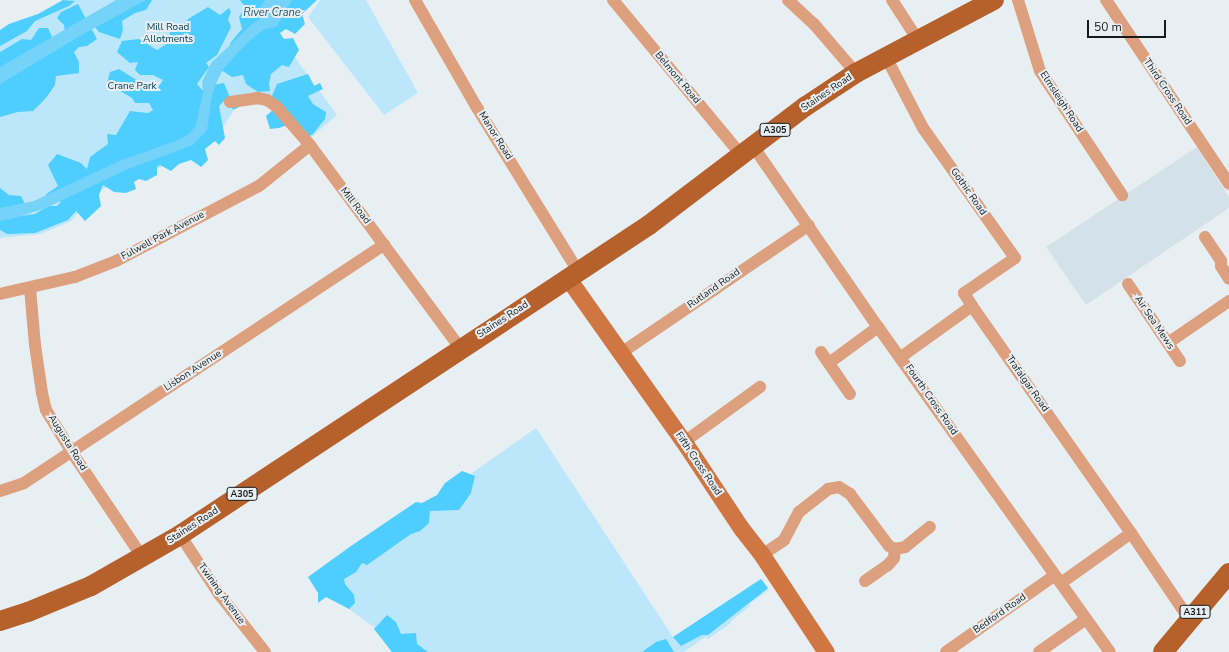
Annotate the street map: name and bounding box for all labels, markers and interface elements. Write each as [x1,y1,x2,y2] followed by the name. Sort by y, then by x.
[243,6,301,20] water label: River Crane
[1089,12,1168,38] scale bar
[1094,19,1122,35] text: 50 m
[143,21,193,44] park label: Mill Road Allotments
[652,50,702,106] street label: Belmont Road
[1140,57,1194,127] street label: Third Cross Road
[1037,69,1085,135] street label: Elmsleigh Road
[799,72,855,114] street label: Staines Road
[107,81,157,93] park label: Crane Park
[475,110,515,162] street label: Manor Road
[759,123,791,137] road number: A305
[947,166,989,218] street label: Gothic Road
[337,185,373,227] street label: Mill Road
[119,209,207,263] street label: Fulwell Park Avenue
[685,266,743,312] street label: Rutland Road
[1132,294,1176,352] street label: Air Sea Mews
[475,299,531,341] street label: Staines Road
[162,348,224,394] street label: Lisbon Avenue
[1003,353,1051,415] street label: Trafalgar Road
[902,362,960,438] street label: Fourth Cross Road
[45,413,89,473] street label: Augusta Road
[672,430,724,498] street label: Fifth Cross Road
[226,487,258,501] road number: A305
[165,505,221,547] street label: Staines Road
[195,561,247,627] street label: Twining Avenue
[971,591,1029,637] street label: Bedford Road
[1179,605,1211,619] road number: A311

